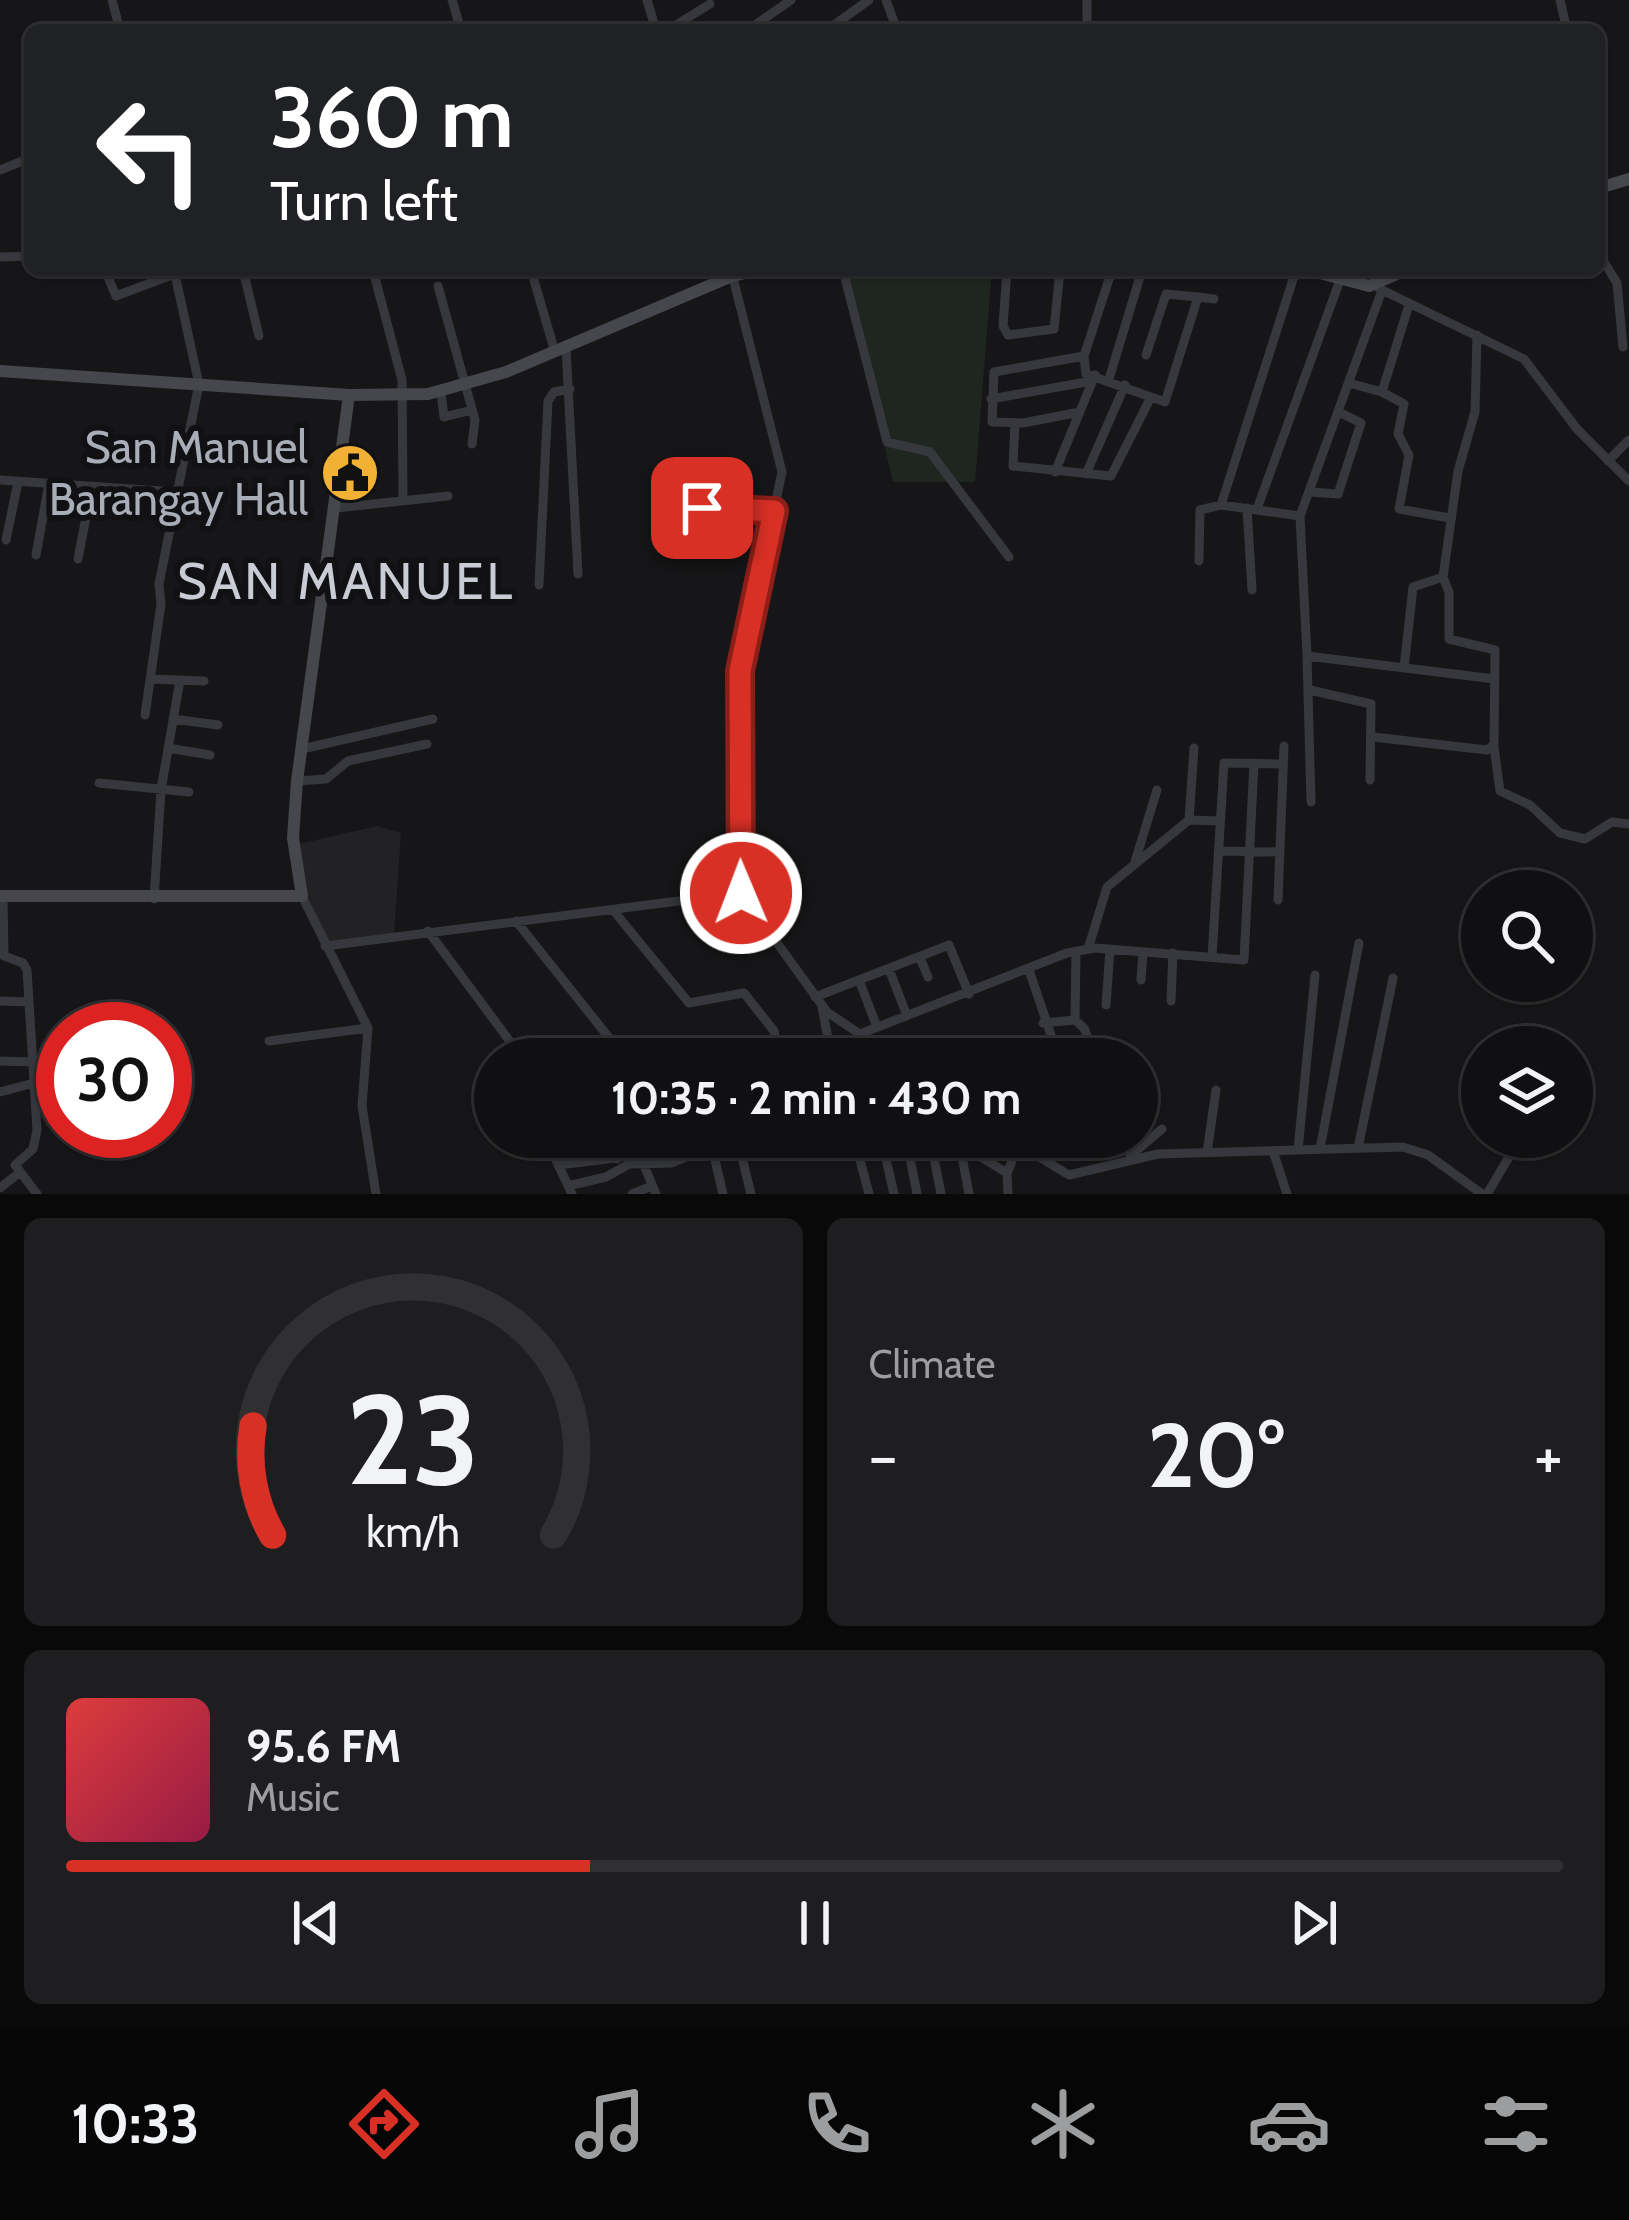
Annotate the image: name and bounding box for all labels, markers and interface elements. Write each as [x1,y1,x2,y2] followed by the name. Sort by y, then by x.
[270,66,514,168] text: 360 m
[72,72,228,228] icon: left
[270,168,458,234] text: Turn left
[49,420,308,526] place label: San Manuel Barangay Hall
[319,442,381,504] public building icon: San Manuel Barangay Hall
[651,457,753,559] pin
[669,475,735,541] icon: arrive
[177,550,515,612] district label: SAN MANUEL
[678,830,804,956] position arrow
[1461,870,1593,1158] map controls
[1461,870,1593,1002] button: search
[36,1002,192,1158] speed limit sign: 30
[1461,1026,1593,1158] button: layers
[611,1071,1021,1125] text: 10:35 · 2 min · 430 m
[869,1340,995,1388] text: Climate
[347,1364,480,1515] text: 23
[1147,1400,1284,1510] text: 20°
[869,1415,898,1496] text: −
[1534,1415,1563,1496] text: +
[366,1506,460,1558] text: km/h
[246,1719,401,1773] text: 95.6 FM
[246,1773,340,1821] text: Music
[283,1890,349,1956] icon: previous
[782,1890,848,1956] icon: pause
[1281,1890,1347,1956] icon: next
[342,2082,426,2166] icon: directions
[568,2082,652,2166] icon: music
[795,2082,879,2166] icon: phone
[1021,2082,1105,2166] icon: climate
[1247,2082,1331,2166] icon: car
[1474,2082,1558,2166] icon: filters
[71,2091,199,2157] text: 10:33

